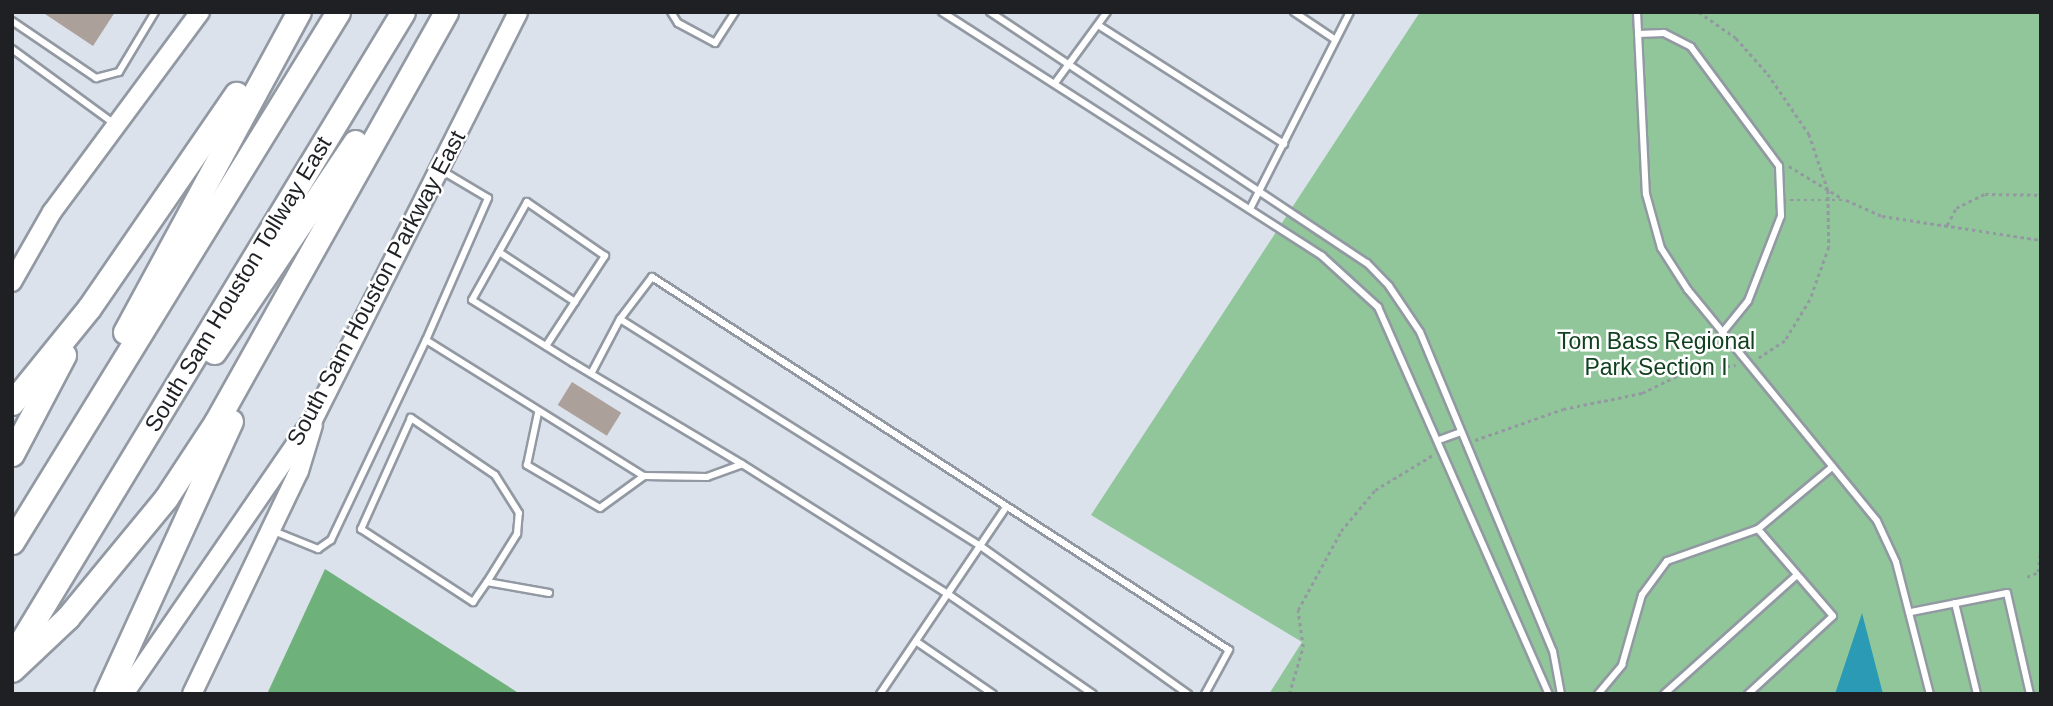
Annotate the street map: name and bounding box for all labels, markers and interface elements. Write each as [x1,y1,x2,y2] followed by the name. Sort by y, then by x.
[281,126,471,450] street label: South Sam Houston Parkway East
[139,131,337,437] street label: South Sam Houston Tollway East
[1557,327,1755,381] park label: Tom Bass Regional Park Section I

